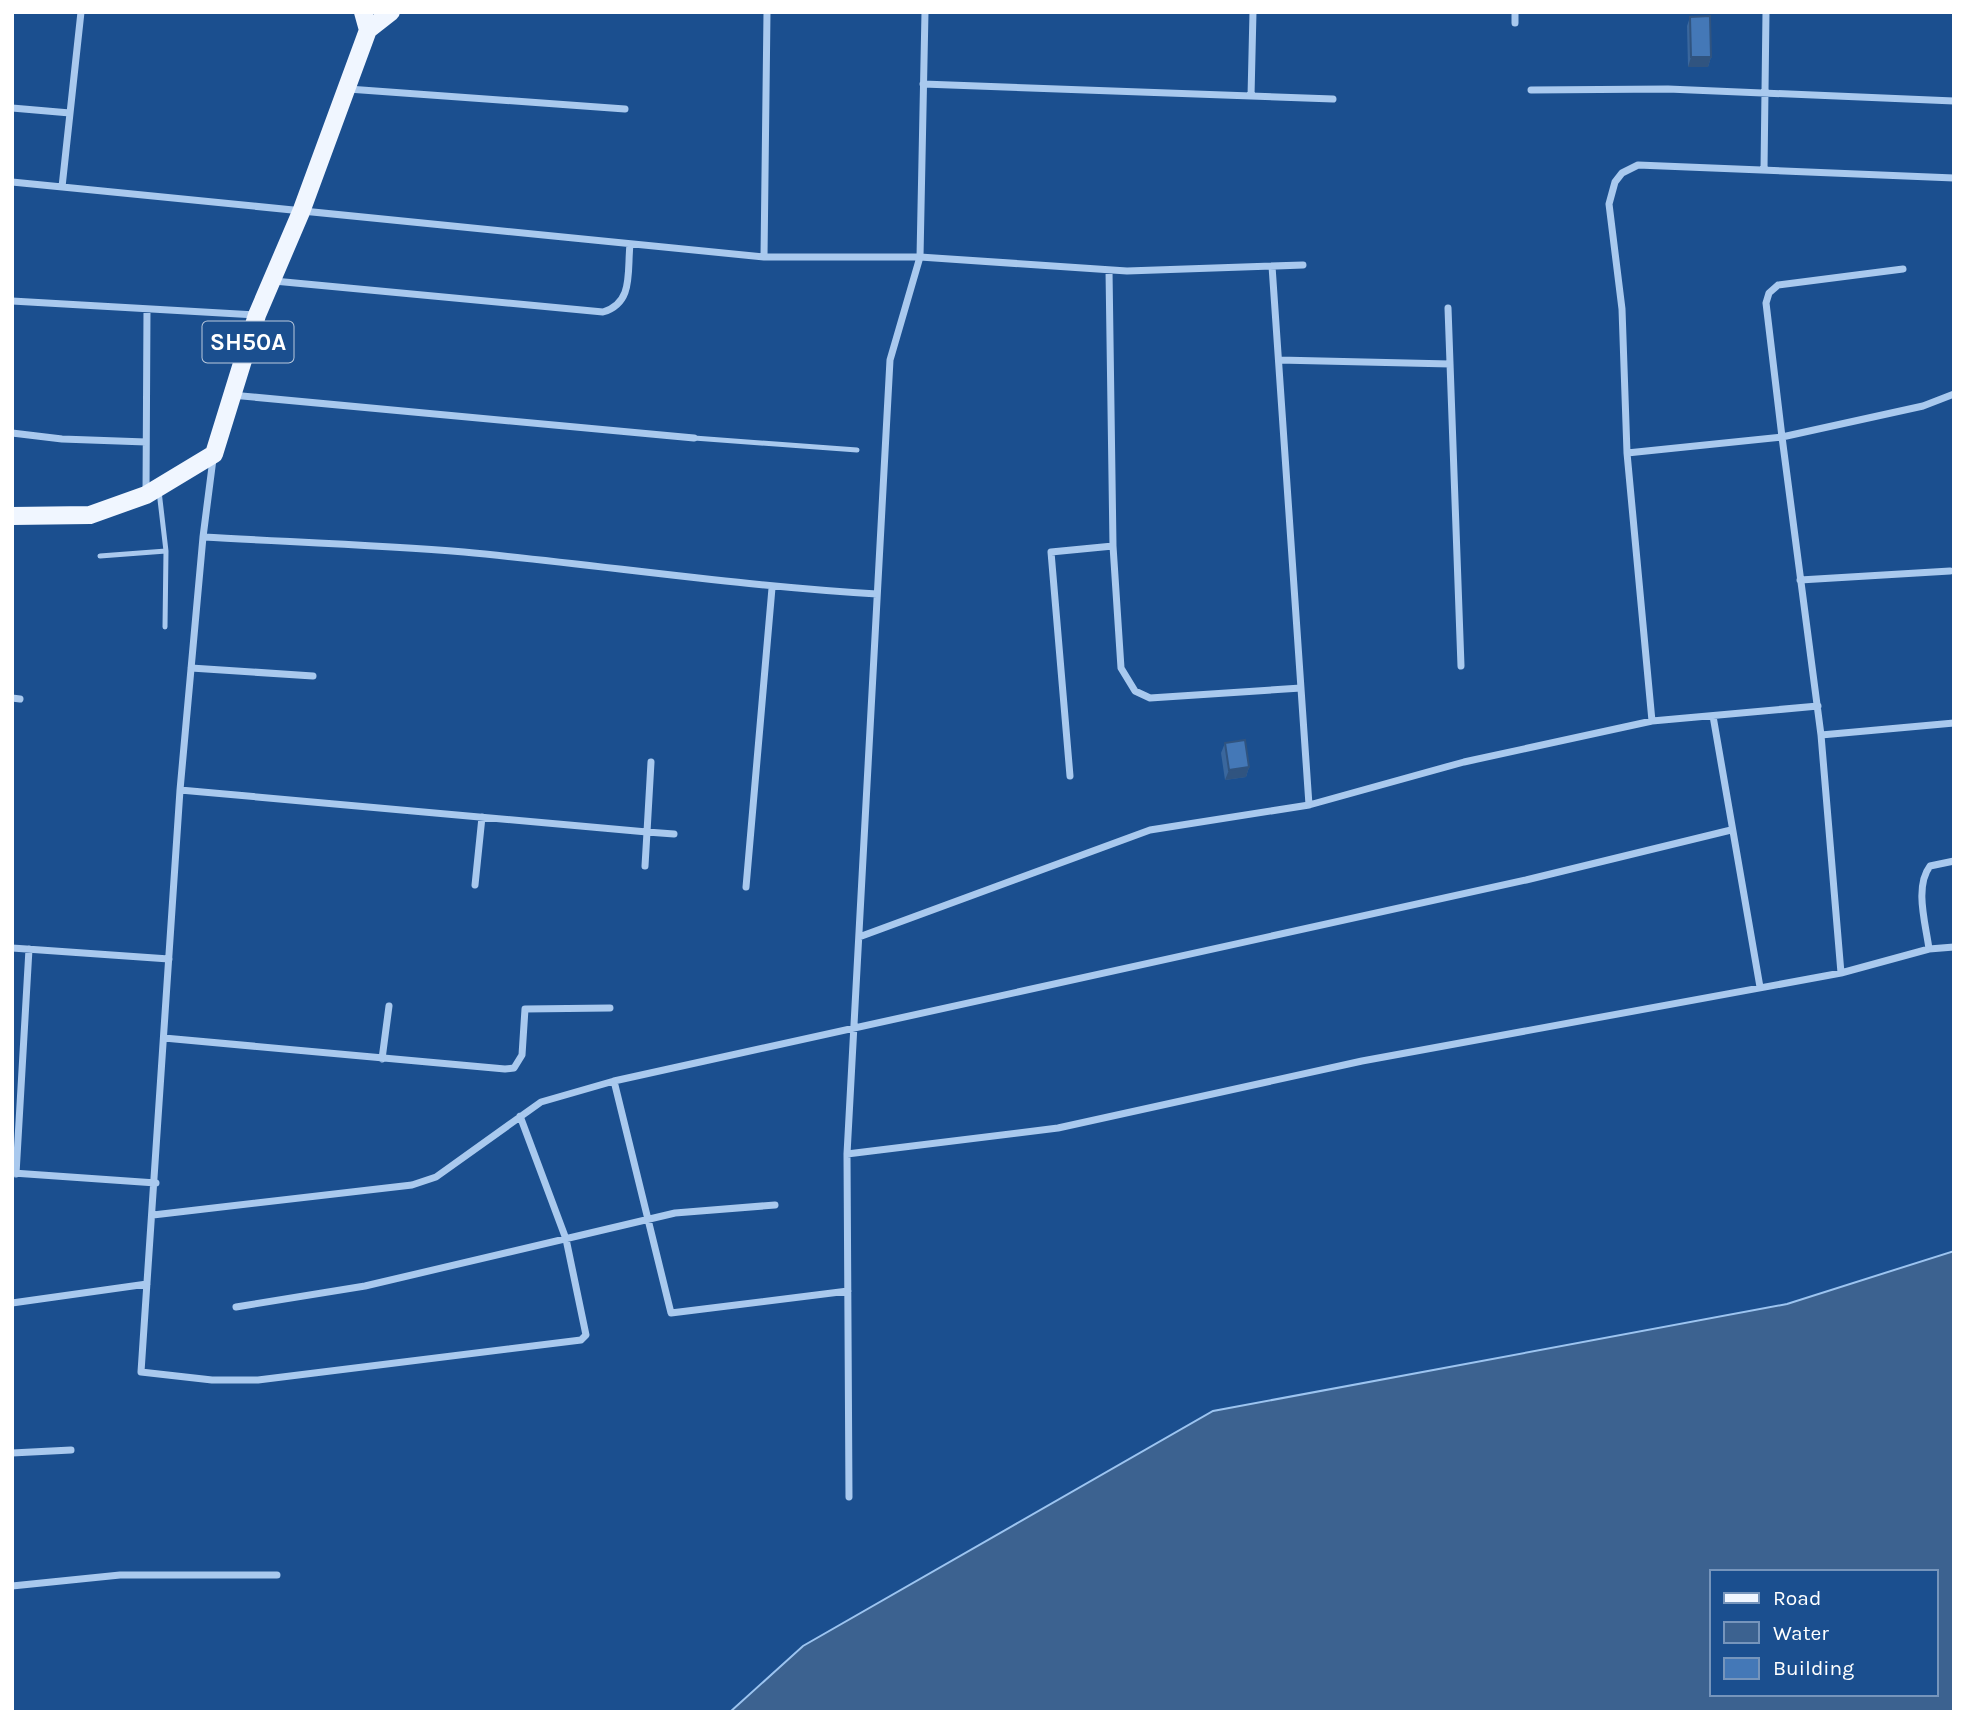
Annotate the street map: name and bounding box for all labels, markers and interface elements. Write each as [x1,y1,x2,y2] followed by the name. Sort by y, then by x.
[202,321,294,362] road number: SH50A
[1710,1570,1938,1696] legend
[1773,1586,1821,1610] text: Road
[1773,1621,1829,1645] text: Water
[1773,1656,1854,1680] text: Building

